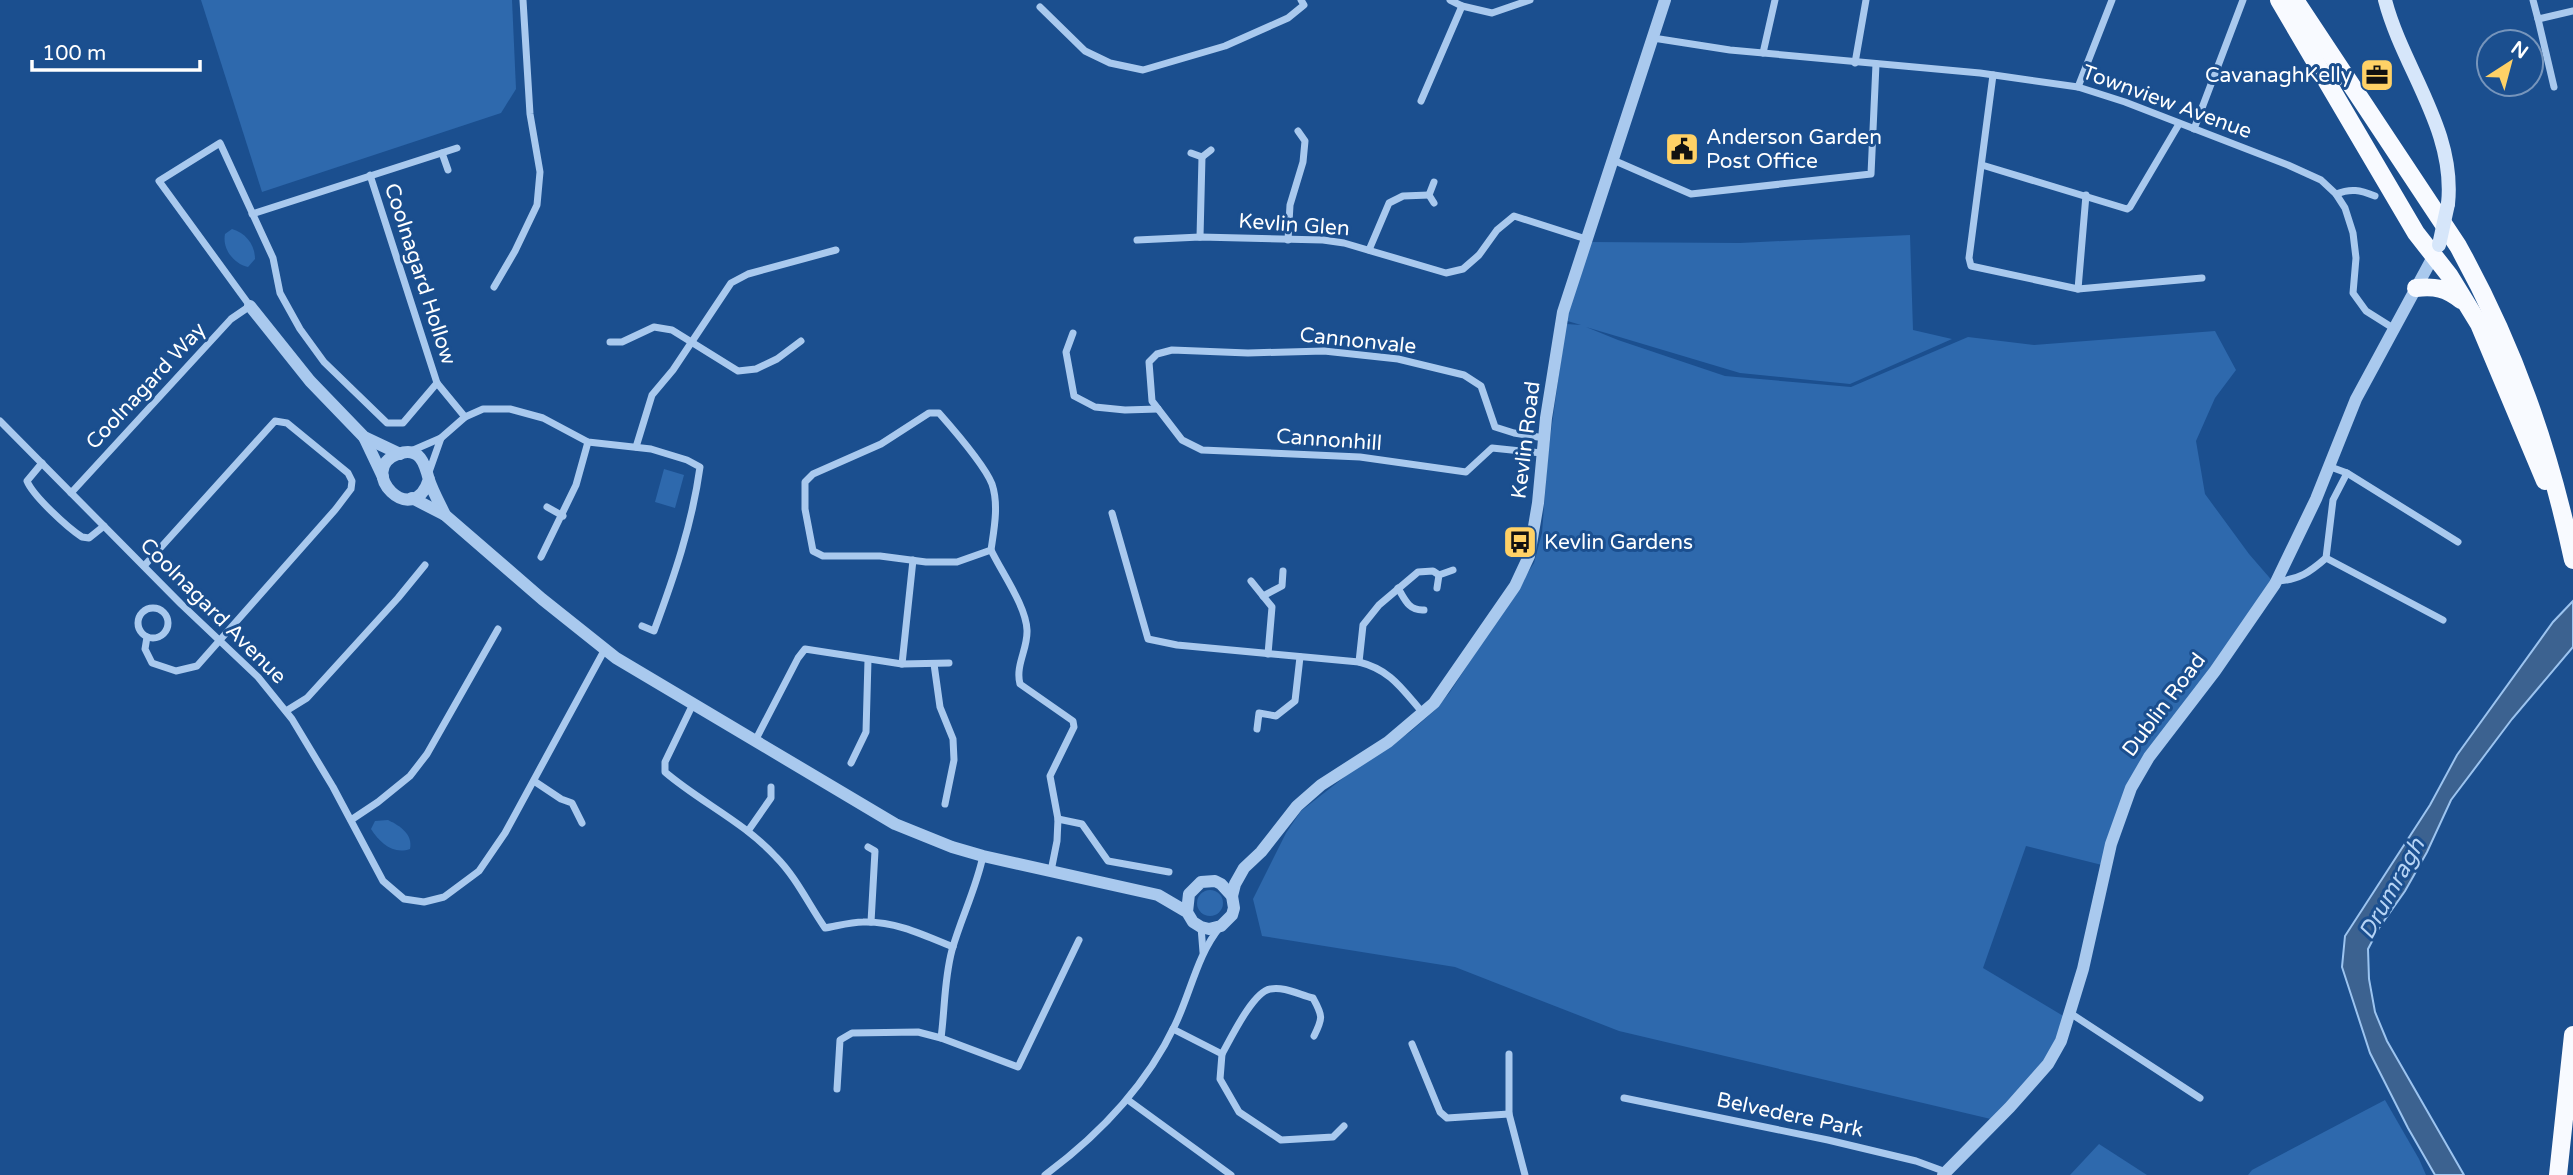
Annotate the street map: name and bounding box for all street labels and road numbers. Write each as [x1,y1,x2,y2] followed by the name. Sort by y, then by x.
[2079,60,2255,144] street label: Townview Avenue
[379,180,461,368] street label: Coolnagard Hollow
[1238,209,1350,241] street label: Kevlin Glen
[81,317,211,455] street label: Coolnagard Way
[1298,322,1418,360] street label: Cannonvale
[1506,380,1546,500] street label: Kevlin Road
[1275,424,1383,456] street label: Cannonhill
[135,533,291,689] street label: Coolnagard Avenue
[2117,648,2211,762] street label: Dublin Road
[1714,1087,1866,1143] street label: Belvedere Park

